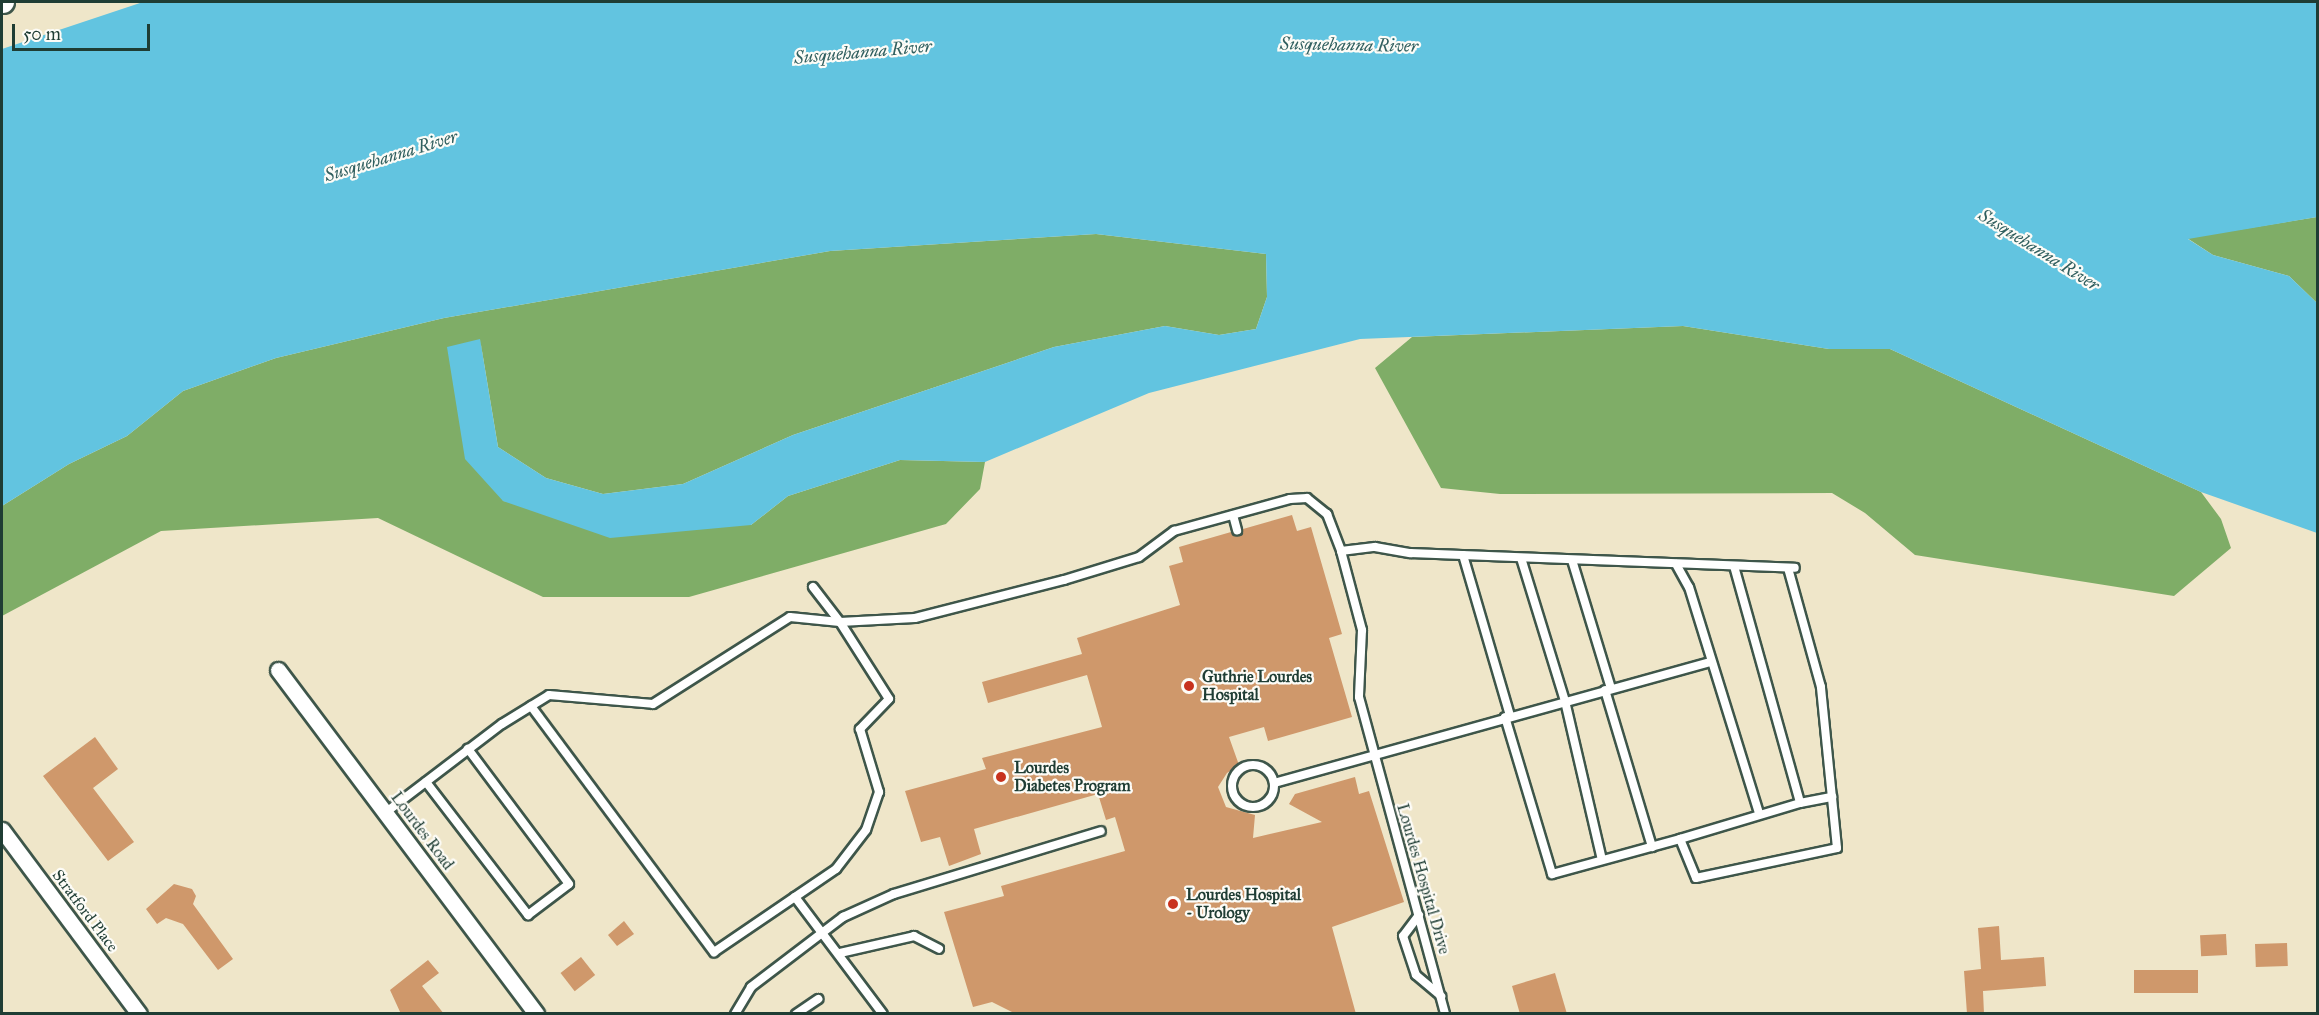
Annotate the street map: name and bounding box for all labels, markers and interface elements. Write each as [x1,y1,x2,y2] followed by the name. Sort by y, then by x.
[15,12,153,50] scale bar
[23,23,61,45] text: 50 m
[1280,33,1418,57] water label: Susquehanna River
[793,35,933,69] water label: Susquehanna River
[322,125,460,187] water label: Susquehanna River
[1975,204,2103,296] water label: Susquehanna River
[1202,667,1312,705] place label: Guthrie Lourdes Hospital
[1180,677,1198,695] marker: Guthrie Lourdes Hospital
[1014,758,1131,796] place label: Lourdes Diabetes Program
[992,768,1010,786] marker: Lourdes Diabetes Program
[386,788,458,874] street label: Lourdes Road
[1392,802,1454,956] street label: Lourdes Hospital Drive
[48,866,122,956] street label: Stratford Place
[1186,885,1301,923] place label: Lourdes Hospital - Urology
[1164,895,1182,913] marker: Lourdes Hospital - Urology

